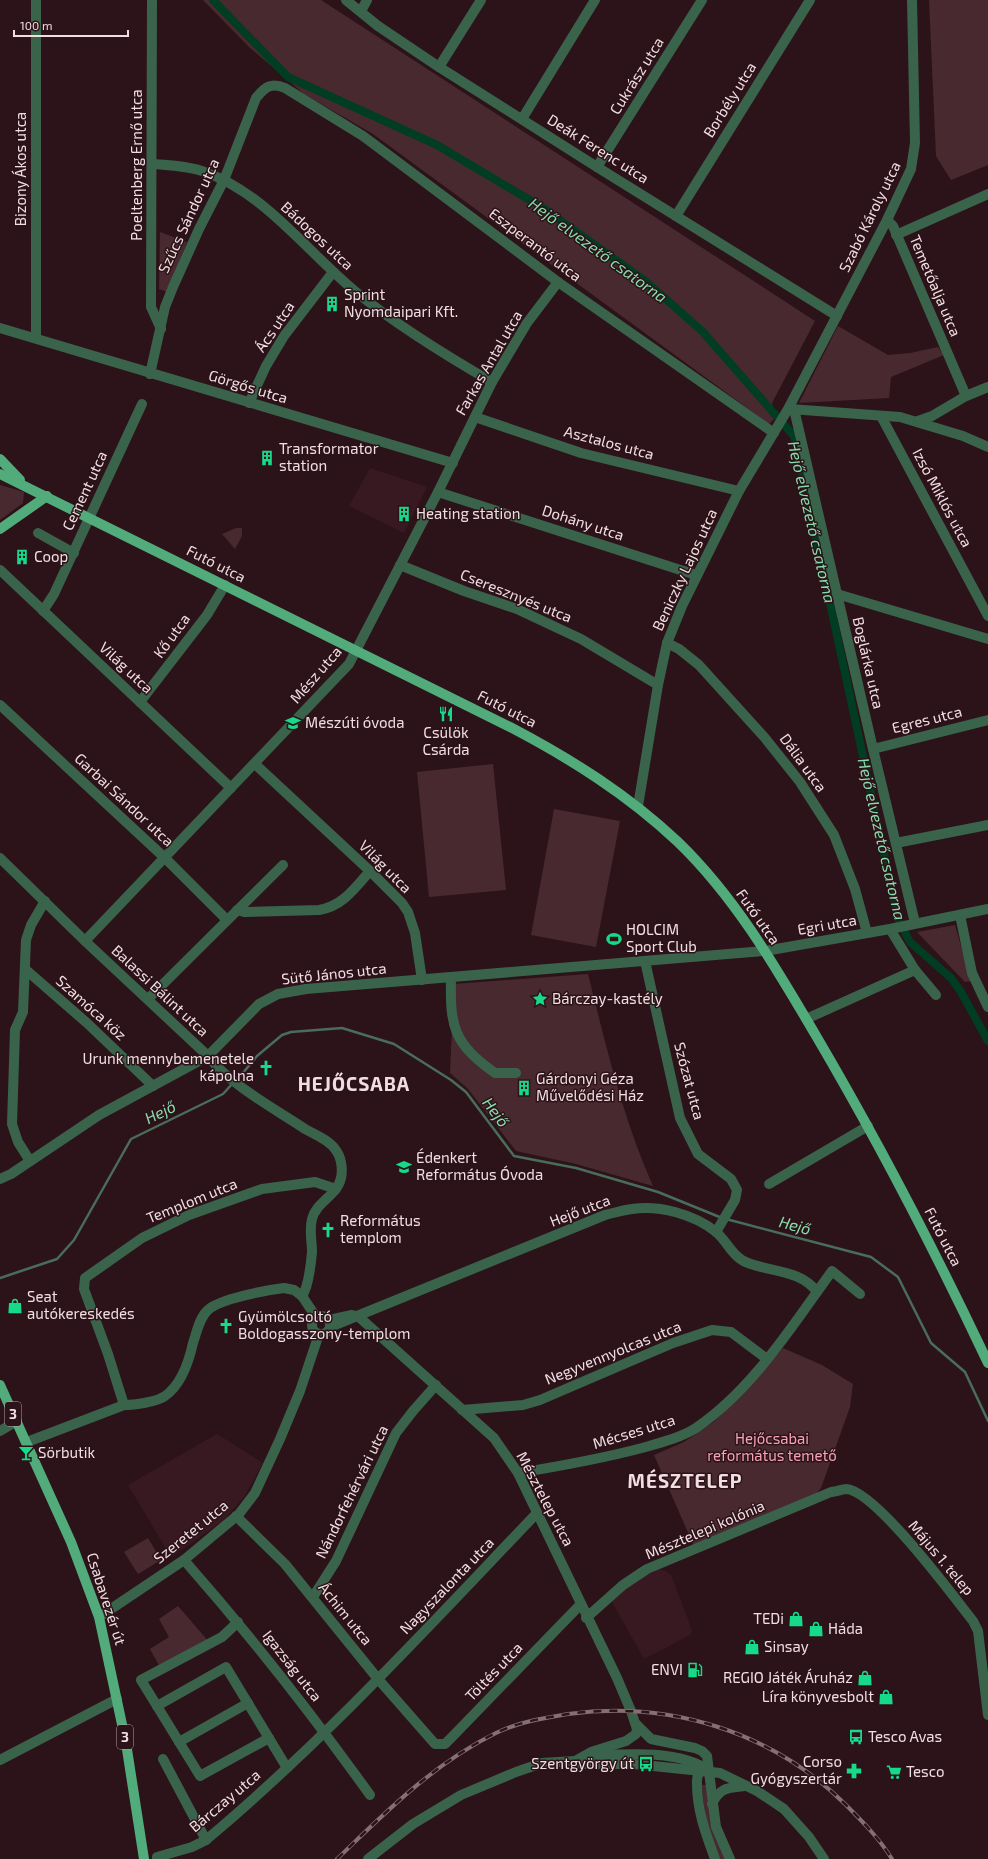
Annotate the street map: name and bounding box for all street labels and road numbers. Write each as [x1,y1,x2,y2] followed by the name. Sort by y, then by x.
[605,34,667,117] street label: Cukrász utca
[699,59,759,140] street label: Borbély utca
[127,89,145,241] street label: Poeltenberg Ernő utca
[545,110,653,187] street label: Deák Ferenc utca
[11,112,29,226] street label: Bizony Ákos utca
[154,155,223,276] street label: Szűcs Sándor utca
[834,158,904,275] street label: Szabó Károly utca
[278,197,358,273] street label: Bádogos utca
[486,204,585,285] street label: Eszperantó utca
[906,232,965,339] street label: Temetőalja utca
[251,298,298,355] street label: Ács utca
[451,307,525,418] street label: Farkas Antal utca
[207,366,290,407] street label: Görgős utca
[562,421,656,463] street label: Asztalos utca
[909,445,977,550] street label: Izsó Miklós utca
[58,448,110,533] street label: Cement utca
[540,500,626,544] street label: Dohány utca
[648,506,721,634] street label: Beniczky Lajos utca
[184,541,249,586] street label: Futó utca
[458,564,575,626] street label: Cseresznyés utca
[149,610,193,661] street label: Kő utca
[850,615,888,711] street label: Boglárka utca
[96,638,157,697] street label: Világ utca
[286,642,345,707] street label: Mész utca
[475,686,540,731] street label: Futó utca
[890,702,964,736] street label: Egres utca
[777,730,831,795] street label: Dália utca
[71,749,178,850] street label: Garbai Sándor utca
[356,836,416,896] street label: Világ utca
[733,885,784,948] street label: Futó utca
[796,910,858,938] street label: Egri utca
[109,941,213,1040] street label: Balassi Bálint utca
[280,959,387,987] street label: Sütő János utca
[53,971,131,1044] street label: Szamóca köz
[671,1040,709,1121] street label: Szózat utca
[144,1174,240,1226] street label: Templom utca
[547,1190,613,1231] street label: Hejő utca
[921,1204,966,1269] street label: Futó utca
[542,1316,683,1388] street label: Negyvennyolcas utca
[5,1402,21,1426] road number: 3
[590,1410,677,1452] street label: Mécses utca
[311,1422,391,1561] street label: Nándorfehérvári utca
[513,1448,578,1549] street label: Mésztelep utca
[149,1496,231,1567] street label: Szeretet utca
[642,1496,767,1562] street label: Mésztelepi kolónia
[904,1516,978,1599] street label: Május 1. telep
[396,1533,497,1637] street label: Nagyszalonta utca
[84,1550,130,1647] street label: Csabavezér út
[315,1578,377,1648] street label: Áchim utca
[259,1626,326,1705] street label: Igazság utca
[461,1638,526,1704] street label: Töltés utca
[117,1725,133,1749] road number: 3
[185,1765,264,1835] street label: Bárczay utca

